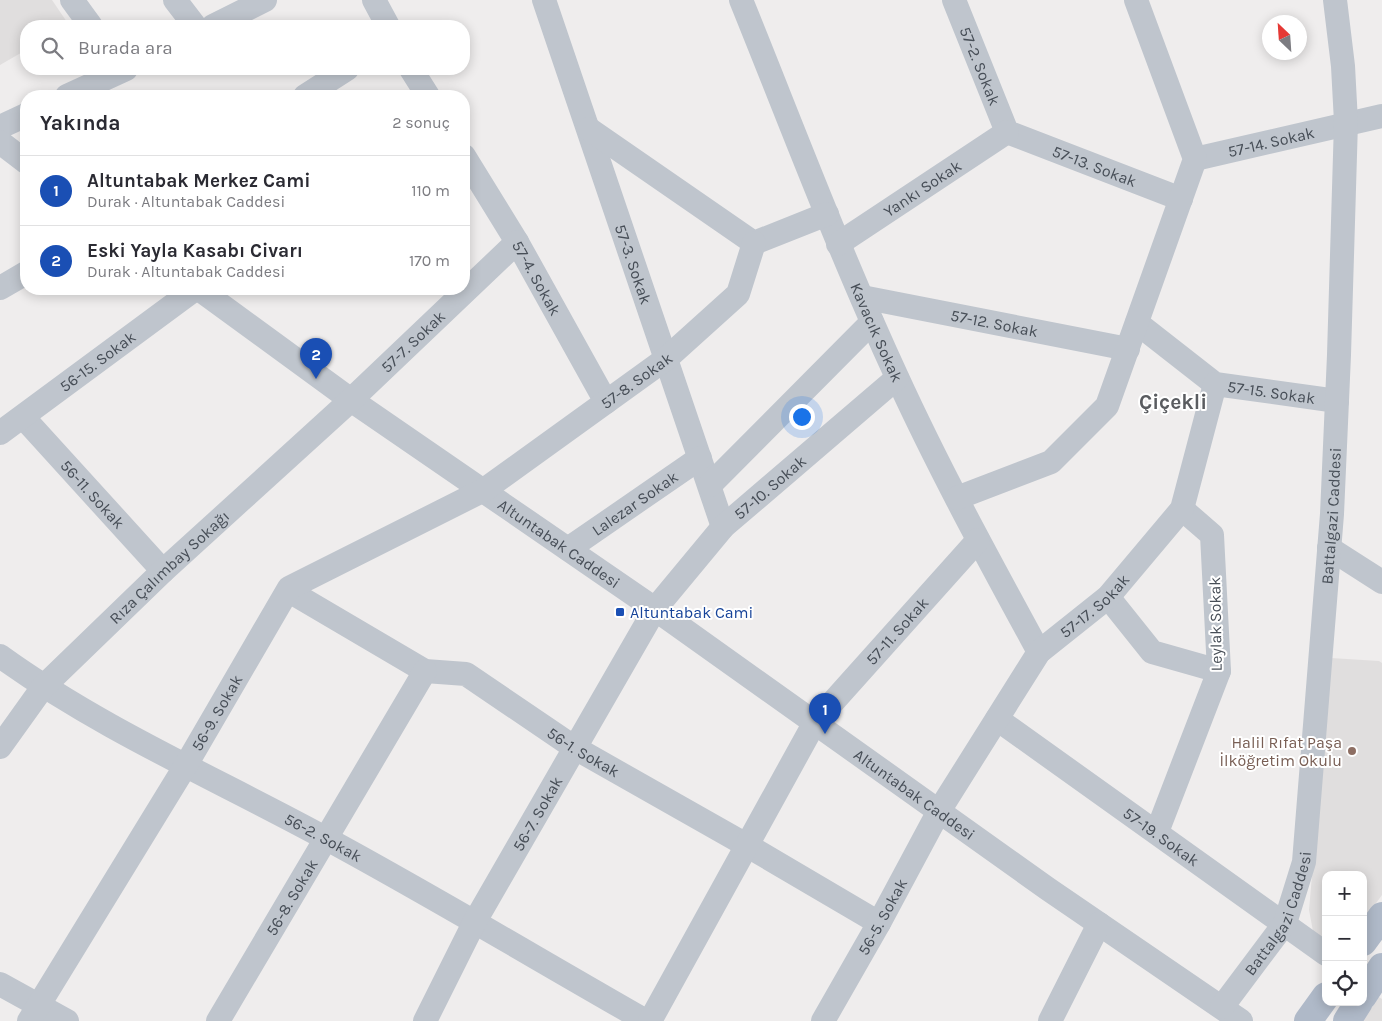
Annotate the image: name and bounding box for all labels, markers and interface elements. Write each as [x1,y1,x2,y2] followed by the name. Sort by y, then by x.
[1262,15,1307,60] north arrow
[20,20,470,75] search box
[956,24,1004,108] street label: 57-2. Sokak
[38,34,66,62] icon: search
[78,37,173,59] text: Burada ara
[40,111,121,135] text: Yakında
[392,113,450,132] text: 2 sonuç
[1226,123,1316,161] street label: 57-14. Sokak
[1050,141,1139,191] street label: 57-13. Sokak
[880,156,965,221] street label: Yankı Sokak
[87,170,310,192] text: Altuntabak Merkez Cami
[53,181,59,200] text: 1
[411,181,450,200] text: 110 m
[87,192,285,211] text: Durak · Altuntabak Caddesi
[611,222,656,307] street label: 57-3. Sokak
[508,237,565,319] street label: 57-4. Sokak
[87,240,303,262] text: Eski Yayla Kasabı Civarı
[51,251,61,270] text: 2
[409,251,450,270] text: 170 m
[87,262,285,281] text: Durak · Altuntabak Caddesi
[846,280,907,385] street label: Kavacık Sokak
[949,306,1040,341] street label: 57-12. Sokak
[377,307,449,377] street label: 57-7. Sokak
[56,327,140,396] street label: 56-15. Sokak
[300,338,332,379] pin: 2
[597,348,676,413] street label: 57-8. Sokak
[1226,377,1316,408] street label: 57-15. Sokak
[1139,390,1207,414] district label: Çiçekli
[789,404,815,430] your location
[1317,447,1345,585] street label: Battalgazi Caddesi
[730,451,810,524] street label: 57-10. Sokak
[57,456,129,533] street label: 56-11. Sokak
[588,467,682,540] street label: Lalezar Sokak
[494,495,624,592] street label: Altuntabak Caddesi
[105,507,233,628] street label: Rıza Çalımbay Sokağı
[1056,570,1133,642] street label: 57-17. Sokak
[1205,577,1226,671] street label: Leylak Sokak
[862,593,932,669] street label: 57-11. Sokak
[630,603,753,622] place label: Altuntabak Cami
[614,606,626,618] marker: Altuntabak Cami
[187,671,247,754] street label: 56-9. Sokak
[809,693,841,734] pin: 1
[544,723,623,781] street label: 56-1. Sokak
[1219,733,1342,770] place label: Halil Rıfat Paşa İlköğretim Okulu
[850,745,979,844] street label: Altuntabak Caddesi
[1346,745,1358,757] marker: Halil Rıfat Paşa İlköğretim Okulu
[509,773,567,855] street label: 56-7. Sokak
[1119,803,1203,870] street label: 57-19. Sokak
[281,809,365,866] street label: 56-2. Sokak
[1240,851,1315,979] street label: Battalgazi Caddesi
[262,856,322,939] street label: 56-8. Sokak
[1322,871,1367,1006] map controls
[1322,871,1367,916] button: +
[854,875,911,959] street label: 56-5. Sokak
[1322,916,1367,961] button: −
[1322,961,1367,1006] button: locate

